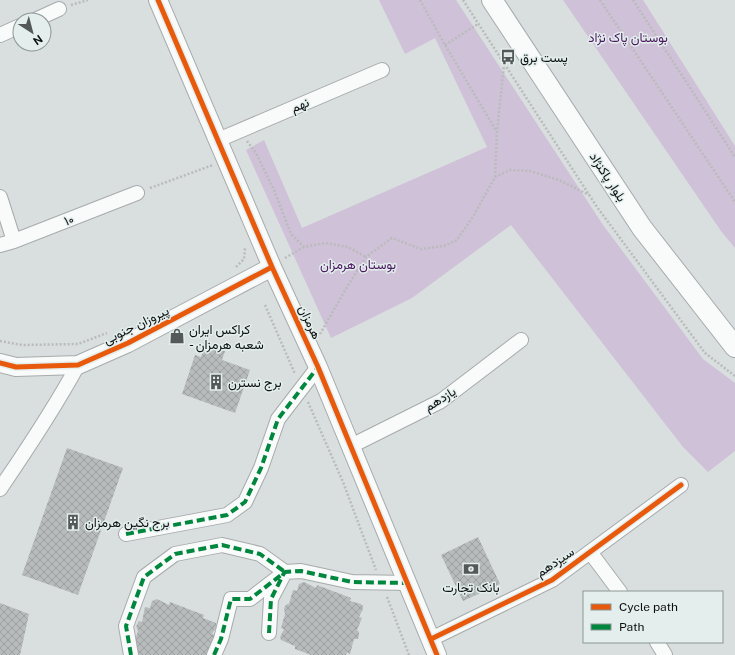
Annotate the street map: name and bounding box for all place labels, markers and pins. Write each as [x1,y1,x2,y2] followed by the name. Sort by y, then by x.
[499,48,517,66] bus stop icon: پست برق
[520,50,568,67] place label: پست برق
[189,322,264,353] place label: کراکس ایران - شعبه هرمزان
[168,327,186,345] shop icon: کراکس ایران - شعبه هرمزان
[207,373,225,391] building icon: برج نسترن
[228,375,282,392] place label: برج نسترن
[64,513,82,531] building icon: برج نگین هرمزان
[85,515,170,532] place label: برج نگین هرمزان
[462,560,480,578] bank icon: بانک تجارت
[442,580,500,596] place label: بانک تجارت

